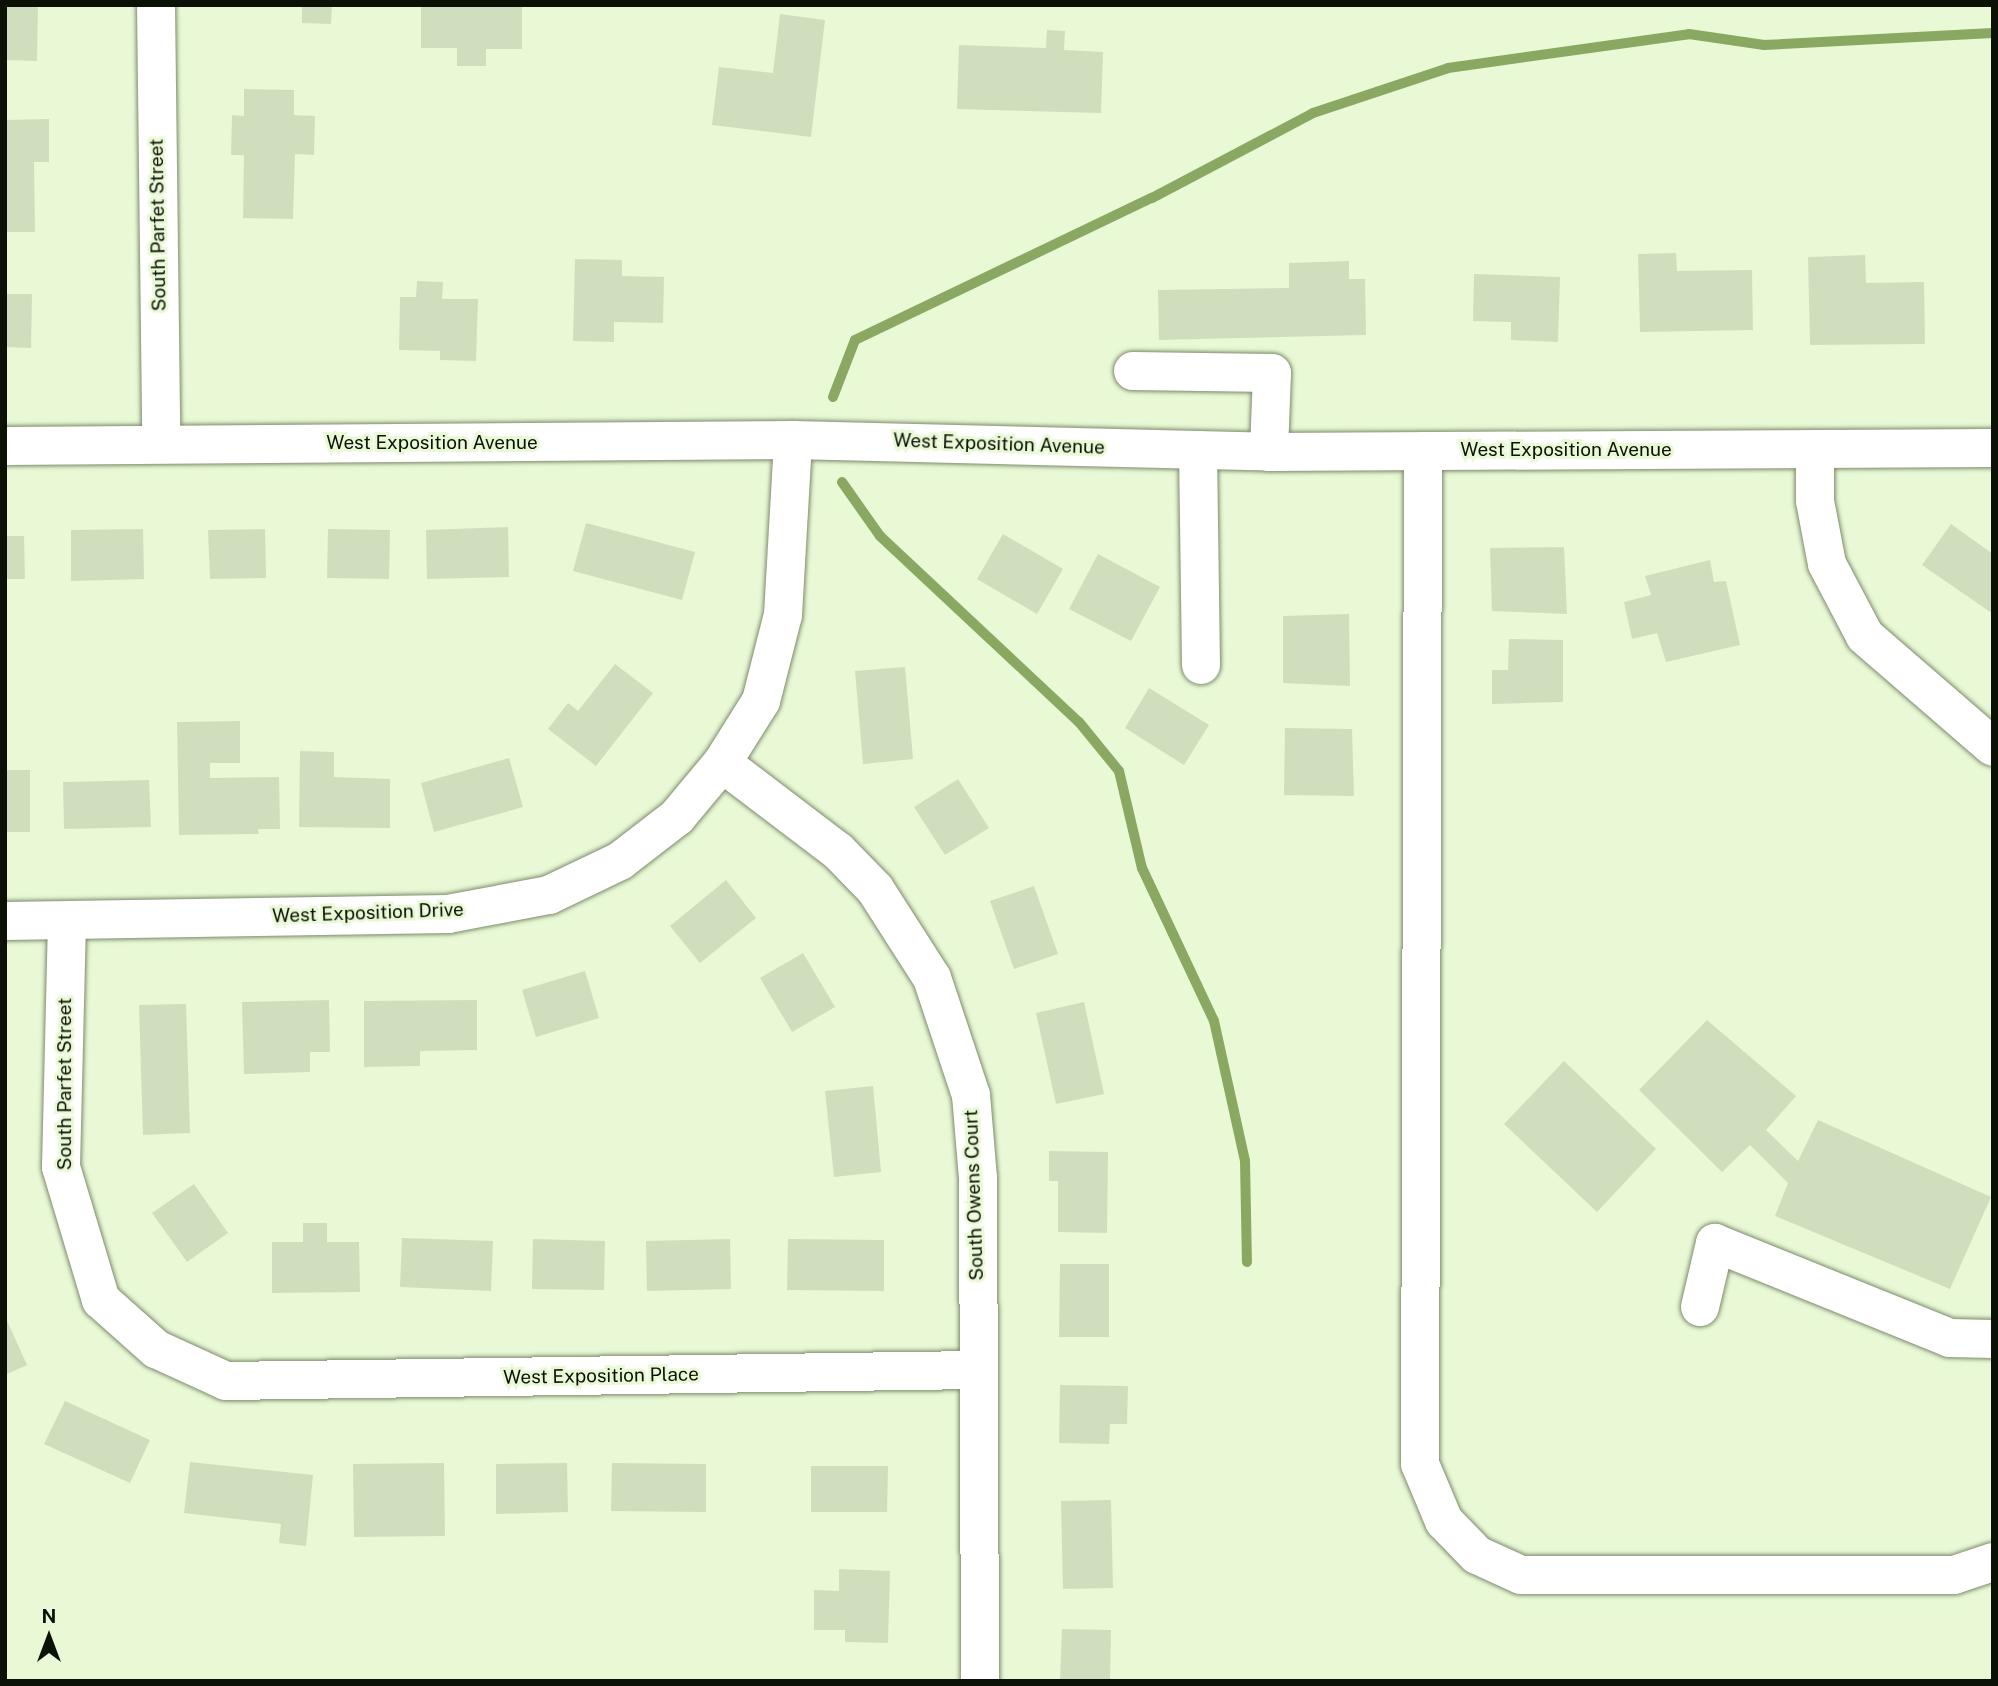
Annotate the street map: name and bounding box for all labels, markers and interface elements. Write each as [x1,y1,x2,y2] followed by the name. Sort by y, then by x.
[145,138,171,312] street label: South Parfet Street
[893,429,1105,459] street label: West Exposition Avenue
[326,432,538,454] street label: West Exposition Avenue
[1460,439,1672,461] street label: West Exposition Avenue
[272,898,464,928] street label: West Exposition Drive
[54,998,76,1170] street label: South Parfet Street
[960,1109,988,1281] street label: South Owens Court
[503,1363,699,1389] street label: West Exposition Place
[14,1602,84,1672] north arrow
[42,1605,56,1627] text: N

